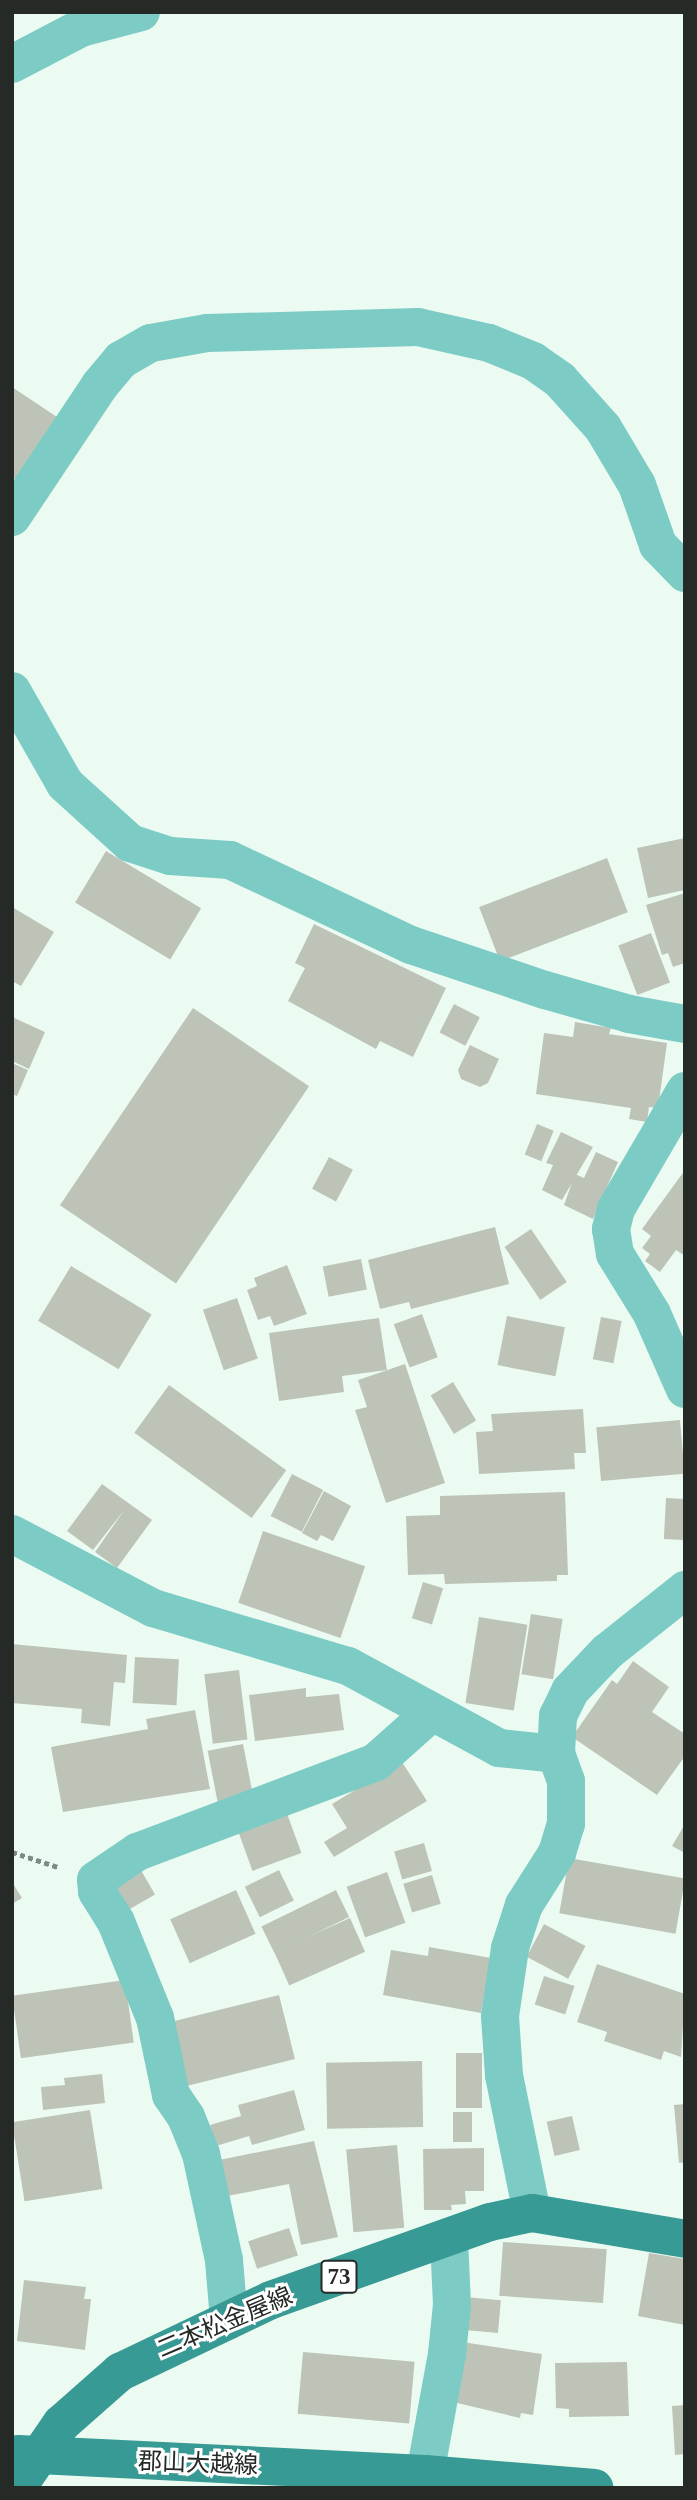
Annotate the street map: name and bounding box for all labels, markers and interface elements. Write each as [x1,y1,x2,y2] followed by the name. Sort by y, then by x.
[320,2258,358,2296] road number: 73
[153,2282,297,2364] street label: 二本松金屋線
[138,2448,258,2480] street label: 郡山大越線

